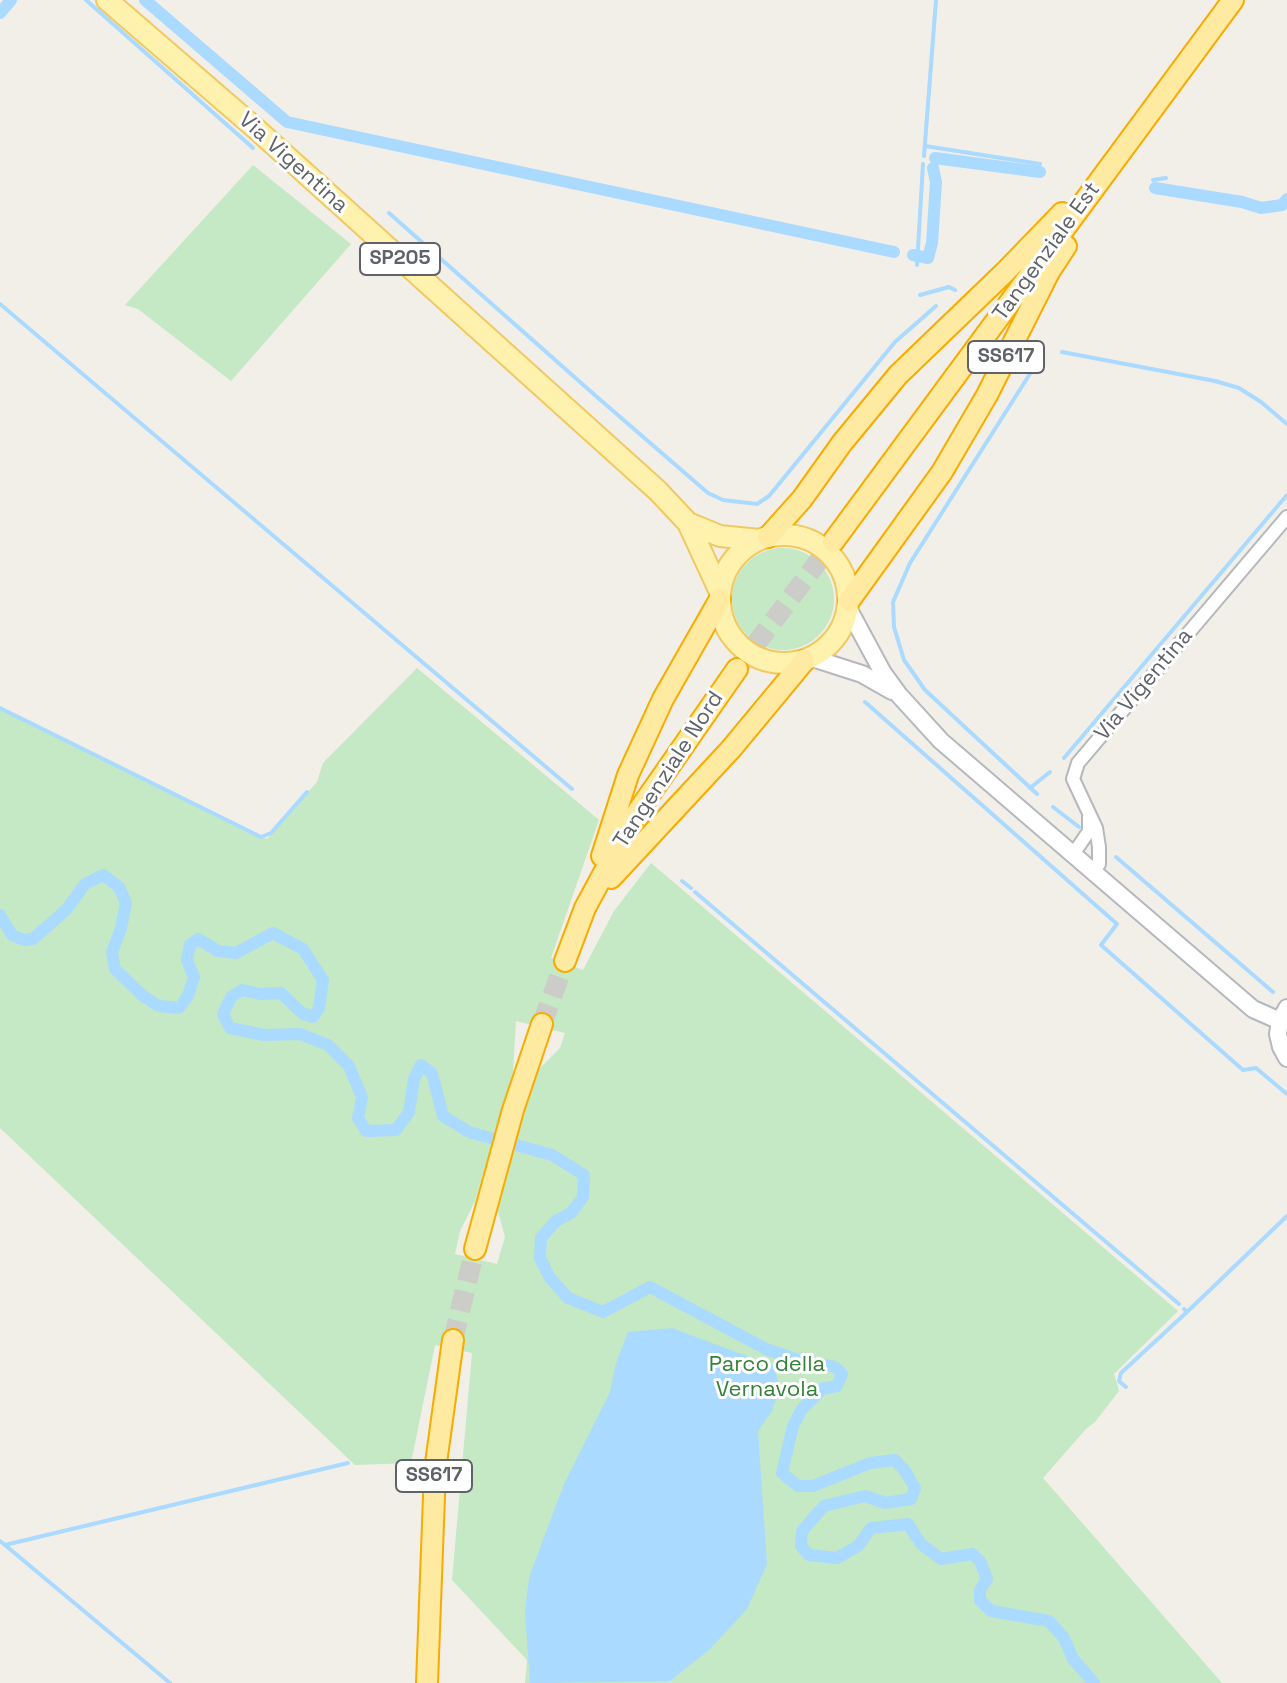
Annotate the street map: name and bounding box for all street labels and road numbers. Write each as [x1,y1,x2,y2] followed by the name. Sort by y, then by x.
[233,107,353,219] street label: Via Vigentina
[988,177,1106,327] street label: Tangenziale Est
[360,243,440,275] road number: SP205
[968,341,1044,373] road number: SS617
[1089,624,1199,746] street label: Via Vigentina
[608,687,730,853] street label: Tangenziale Nord
[396,1460,472,1492] road number: SS617

